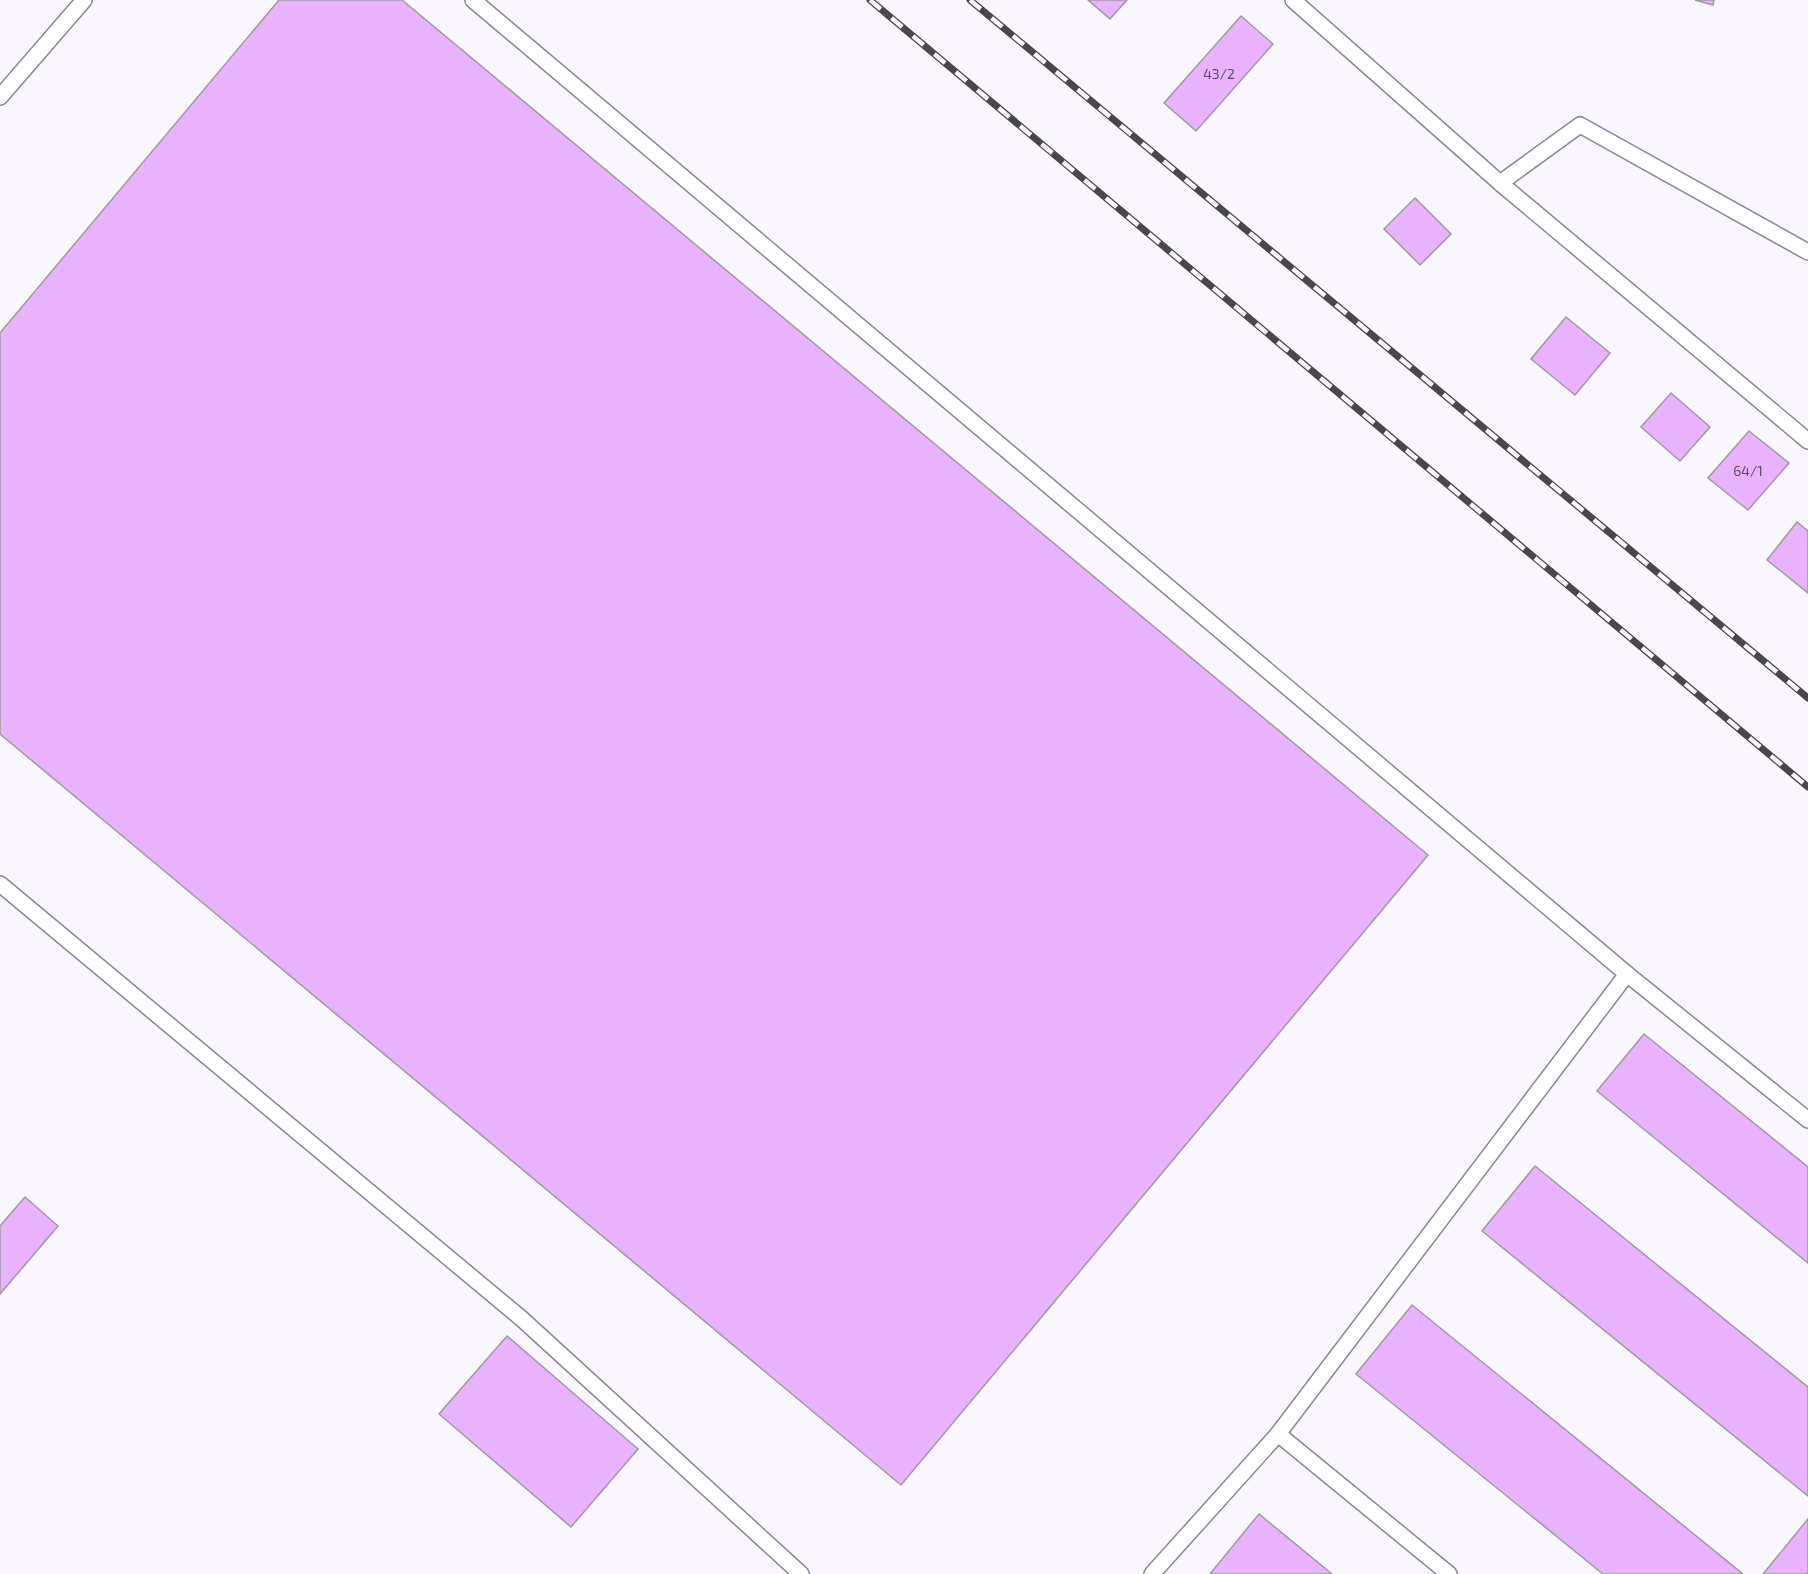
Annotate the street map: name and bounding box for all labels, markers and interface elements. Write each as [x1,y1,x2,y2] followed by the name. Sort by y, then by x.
[1203,65,1235,82] house number: 43/2
[1733,462,1763,479] house number: 64/1

